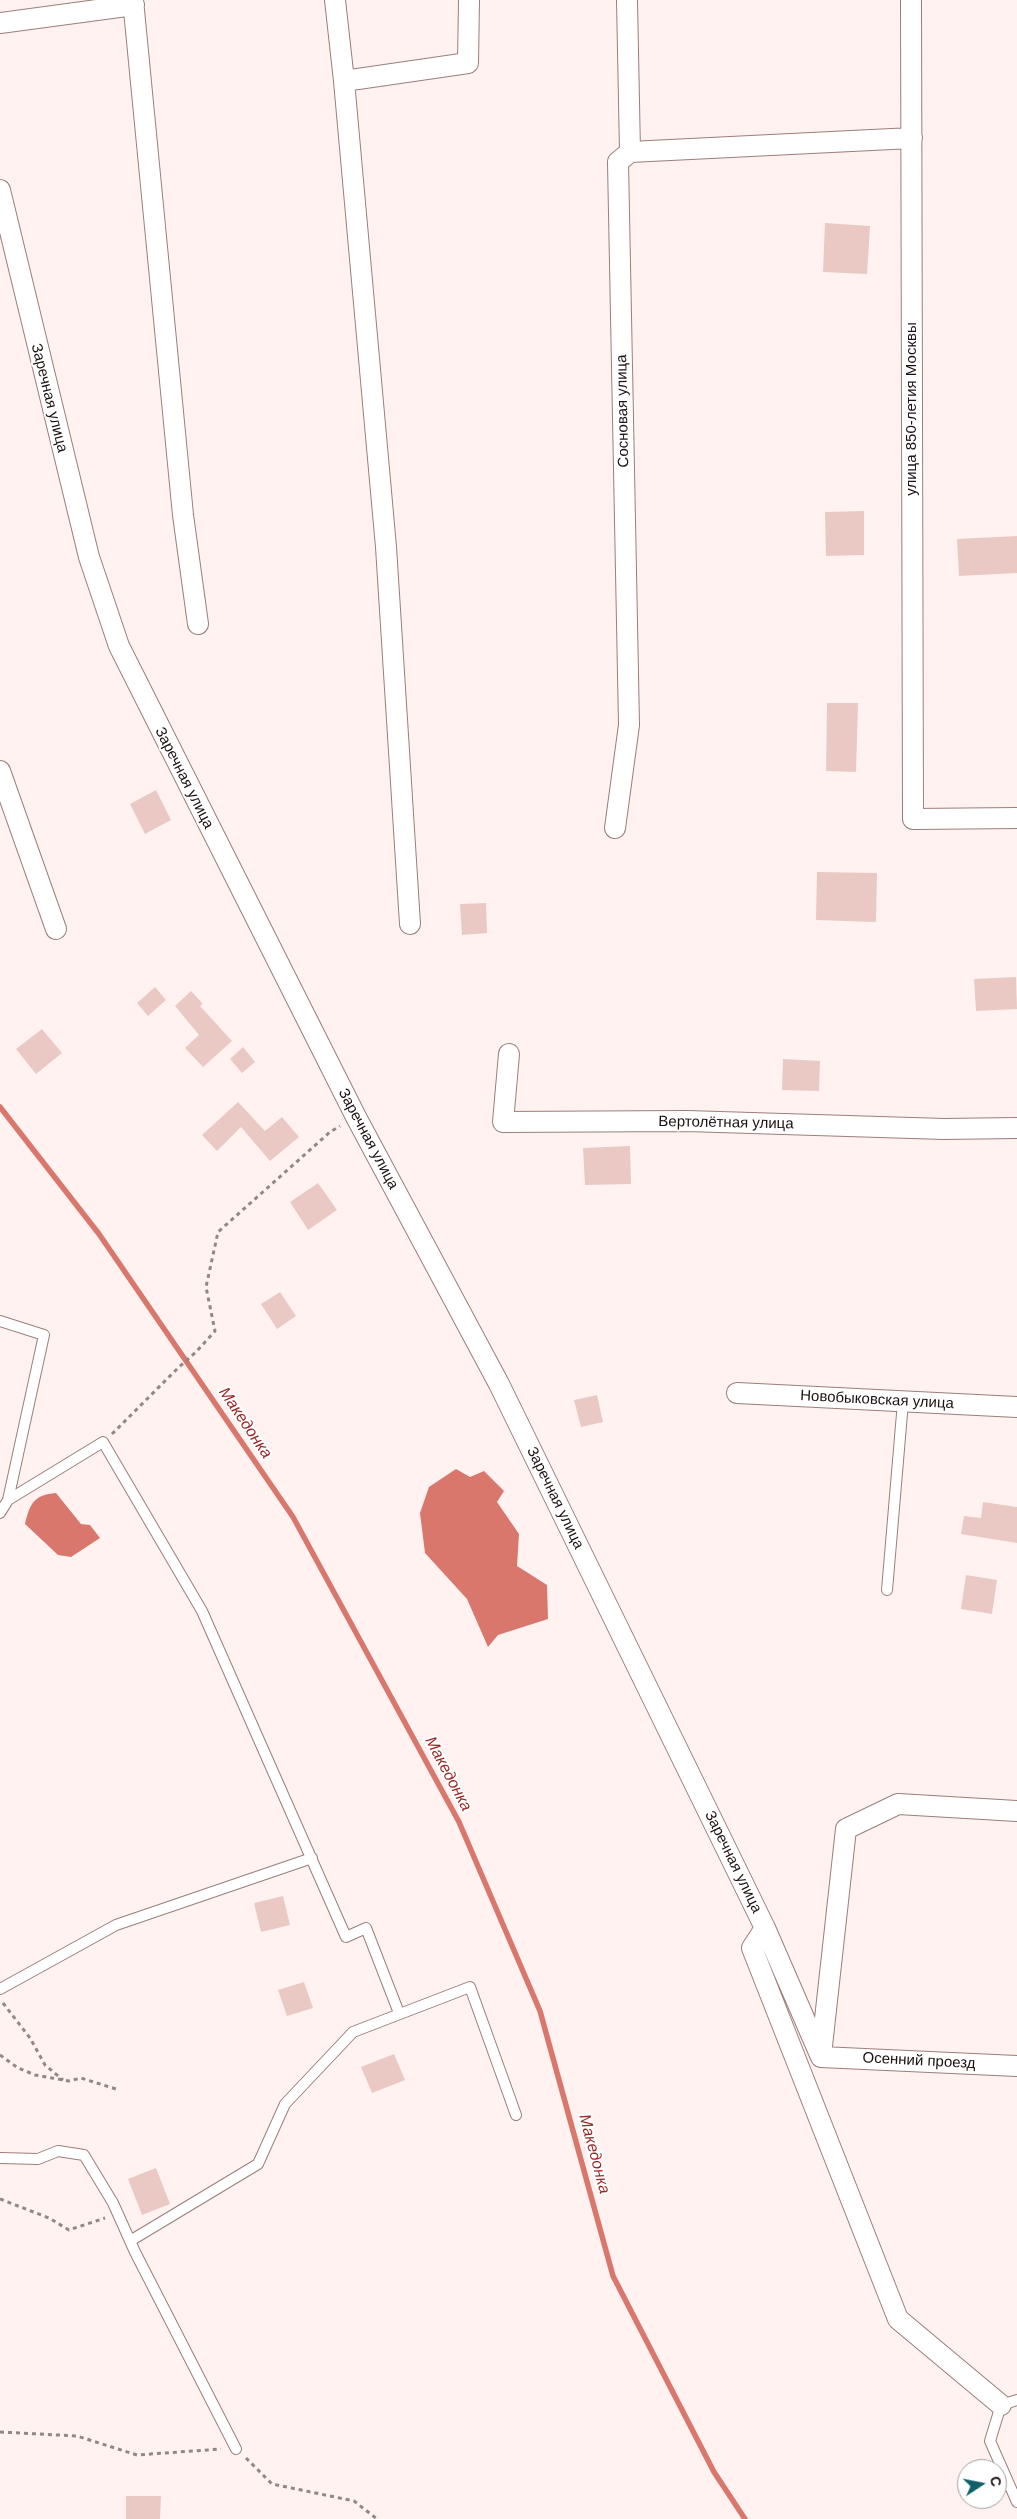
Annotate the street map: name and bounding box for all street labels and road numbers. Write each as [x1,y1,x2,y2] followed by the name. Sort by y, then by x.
[903,322,921,496] street label: улица 850-летия Москвы
[27,342,71,454] street label: Заречная улица
[613,354,633,468] street label: Сосновая улица
[151,724,217,832] street label: Заречная улица
[334,1086,402,1192] street label: Заречная улица
[658,1113,794,1133] street label: Вертолётная улица
[800,1387,954,1413] street label: Новобыковская улица
[522,1444,588,1552] street label: Заречная улица
[700,1808,766,1916] street label: Заречная улица
[862,2049,976,2073] street label: Осенний проезд

